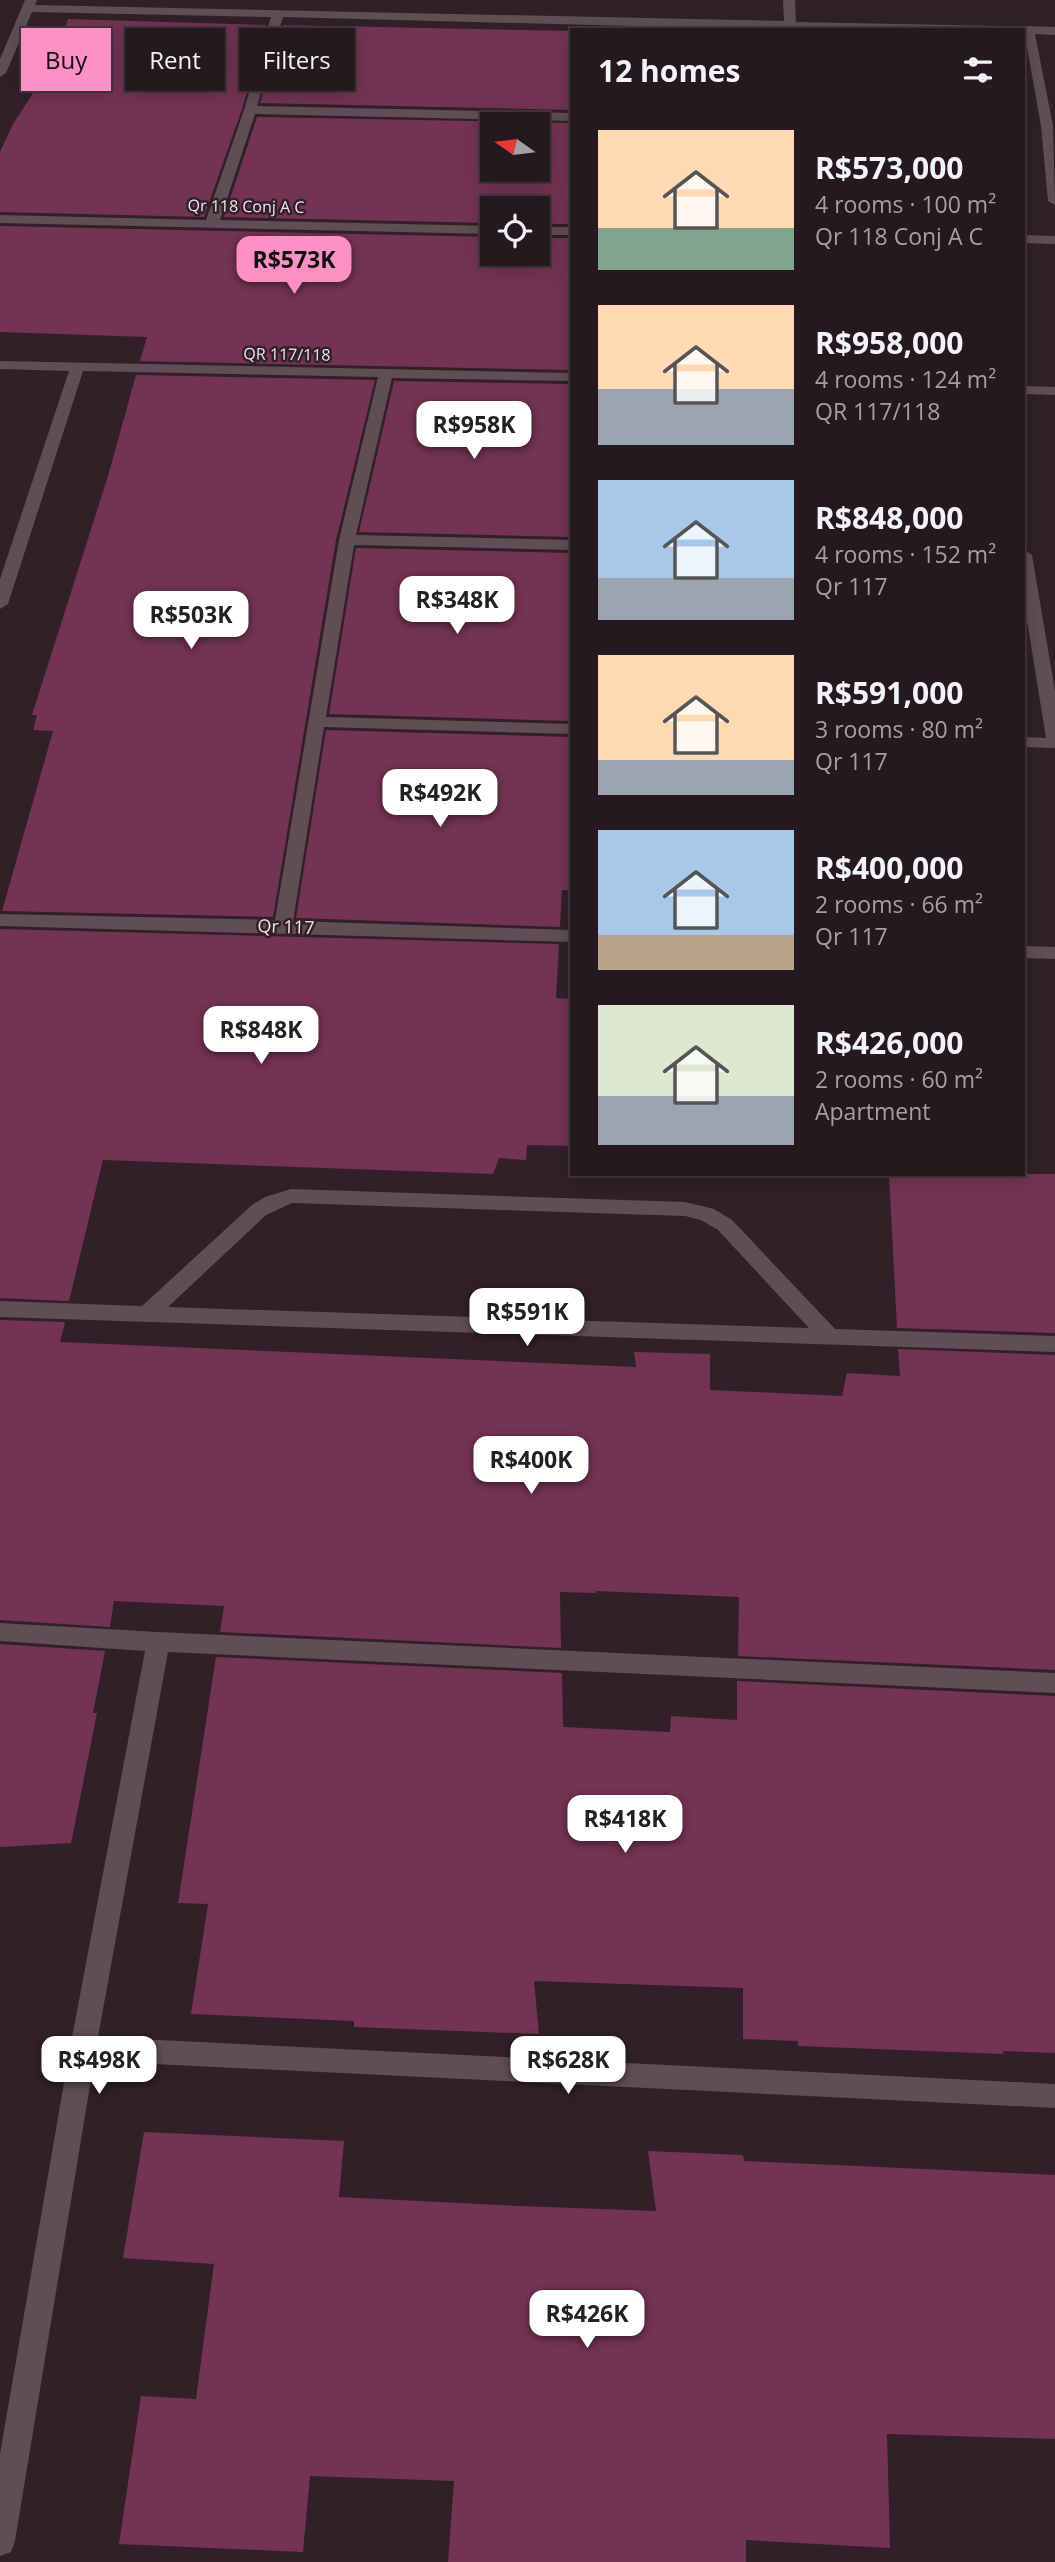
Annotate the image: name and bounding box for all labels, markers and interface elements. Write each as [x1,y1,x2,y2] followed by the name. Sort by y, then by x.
[21,28,111,91] chip: Buy
[125,28,225,91] chip: Rent
[239,28,355,91] chip: Filters
[598,50,741,91] text: 12 homes
[959,51,997,89] icon: filters
[480,112,550,182] north arrow
[480,112,550,266] map controls
[815,147,963,188] text: R$573,000
[654,158,738,242] icon: home
[815,188,996,220] text: 4 rooms · 100 m²
[187,194,305,218] street label: Qr 118 Conj A C
[480,196,550,266] button: locate
[815,220,983,252] text: Qr 118 Conj A C
[237,236,351,296] pin: R$573K
[252,243,336,275] text: R$573K
[815,322,963,363] text: R$958,000
[654,333,738,417] icon: home
[243,342,331,366] street label: QR 117/118
[815,363,996,395] text: 4 rooms · 124 m²
[815,395,940,427] text: QR 117/118
[417,402,531,461] pin: R$958K
[432,408,516,440] text: R$958K
[815,497,963,538] text: R$848,000
[654,508,738,592] icon: home
[815,538,996,570] text: 4 rooms · 152 m²
[815,570,888,602] text: Qr 117
[400,576,514,636] pin: R$348K
[415,583,499,615] text: R$348K
[134,592,248,651] pin: R$503K
[149,598,233,630] text: R$503K
[815,672,963,713] text: R$591,000
[654,683,738,767] icon: home
[815,713,983,745] text: 3 rooms · 80 m²
[815,745,888,777] text: Qr 117
[383,770,497,829] pin: R$492K
[398,776,482,808] text: R$492K
[815,847,963,888] text: R$400,000
[654,858,738,942] icon: home
[815,888,983,920] text: 2 rooms · 66 m²
[257,913,315,939] street label: Qr 117
[815,920,888,952] text: Qr 117
[204,1006,318,1066] pin: R$848K
[219,1013,303,1045] text: R$848K
[815,1022,963,1063] text: R$426,000
[654,1033,738,1117] icon: home
[815,1063,983,1095] text: 2 rooms · 60 m²
[815,1095,931,1127] text: Apartment
[470,1288,584,1348] pin: R$591K
[485,1295,569,1327] text: R$591K
[474,1436,588,1496] pin: R$400K
[489,1443,573,1475] text: R$400K
[568,1796,682,1855] pin: R$418K
[583,1802,667,1834] text: R$418K
[42,2036,156,2096] pin: R$498K
[511,2036,625,2096] pin: R$628K
[57,2043,141,2075] text: R$498K
[526,2043,610,2075] text: R$628K
[530,2290,644,2350] pin: R$426K
[545,2297,629,2329] text: R$426K

